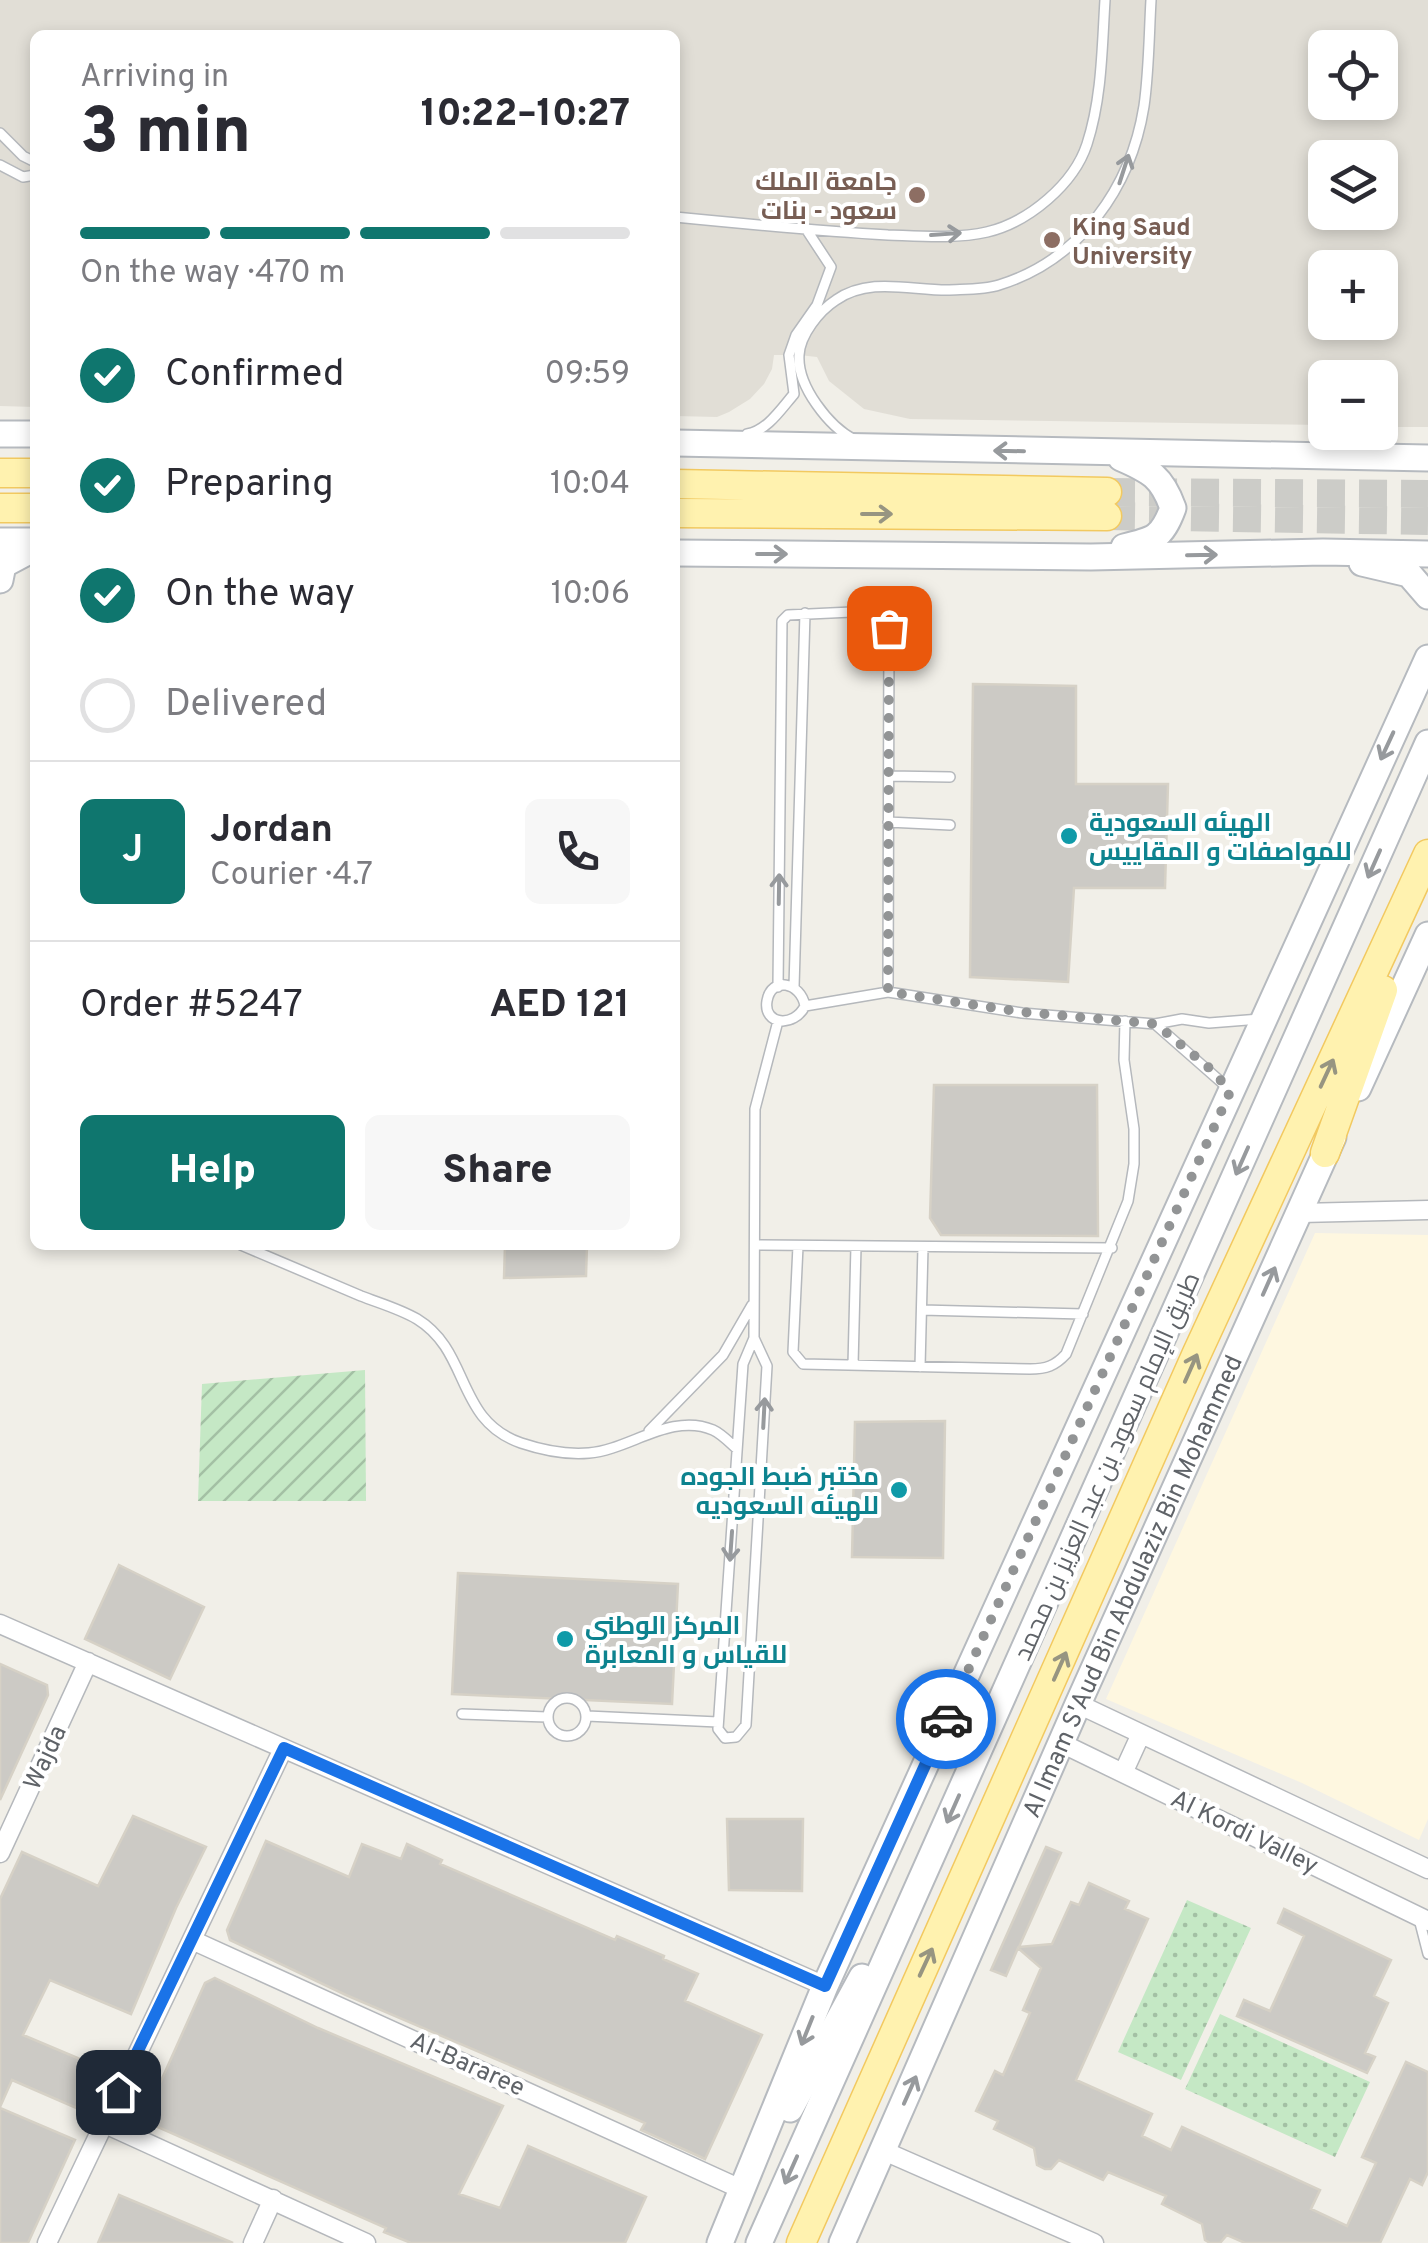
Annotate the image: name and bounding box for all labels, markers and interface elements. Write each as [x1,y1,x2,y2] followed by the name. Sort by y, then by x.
[1308,30,1398,450] map controls
[1308,30,1398,120] button: locate
[80,58,229,98] text: Arriving in
[421,91,630,140] text: 10:22–10:27
[80,94,251,176] text: 3 min
[1308,140,1398,230] button: layers
[1117,154,1135,185] one-way arrow
[755,168,897,229] place label: جامعة الملك سعود - بنات
[906,184,928,206] marker: جامعة الملك سعود - بنات
[1072,213,1192,274] place label: King Saud University
[930,225,962,244] one-way arrow
[1041,229,1063,251] marker: King Saud University
[1308,250,1398,340] button: +
[80,254,345,294] text: On the way · 470 m
[80,348,135,403] icon: check
[165,351,344,400] text: Confirmed
[544,355,630,395] text: 09:59
[1308,360,1398,450] button: −
[994,442,1026,460] one-way arrow
[80,458,135,513] icon: check
[165,461,334,510] text: Preparing
[550,465,630,505] text: 10:04
[860,504,893,524] one-way arrow
[756,544,788,564] one-way arrow
[1186,545,1218,564] one-way arrow
[80,568,135,623] icon: check
[165,571,355,620] text: On the way
[551,575,630,615] text: 10:06
[847,586,932,671] pin
[862,601,917,656] icon: bag
[165,681,327,730] text: Delivered
[1377,730,1396,760] one-way arrow
[525,799,630,904] button: phone
[210,807,333,856] text: Jordan
[1089,809,1352,870] place label: الهيئه السعودية للمواصفات و المقاييس
[1058,825,1080,847] marker: الهيئه السعودية للمواصفات و المقاييس
[122,827,143,876] text: J
[1364,848,1382,879] one-way arrow
[210,856,373,896] text: Courier · 4.7
[770,874,789,906] one-way arrow
[80,982,303,1031] text: Order #5247
[489,982,630,1031] text: AED 121
[1318,1059,1337,1089] one-way arrow
[80,1115,345,1230] button: Help
[365,1115,630,1230] button: Share
[1232,1145,1250,1176] one-way arrow
[1261,1266,1279,1297] one-way arrow
[1008,1268,1209,1666] street label: طريق الإمام سعود بن عبد العزيز بن محمد
[1017,1351,1252,1824] street label: Al Imam S'Aud Bin Abdulaziz Bin Mohammed
[1183,1353,1201,1384] one-way arrow
[755,1398,774,1430] one-way arrow
[681,1463,879,1524] place label: مختبر ضبط الجوده للهيئه السعوديه
[888,1479,910,1501] marker: مختبر ضبط الجوده للهيئه السعوديه
[721,1530,740,1562] one-way arrow
[585,1612,787,1673] place label: المركز الوطني للقياس و المعابرة
[554,1628,576,1650] marker: المركز الوطني للقياس و المعابرة
[1052,1651,1070,1682] one-way arrow
[896,1669,996,1769] courier
[919,1692,974,1747] icon: car
[18,1721,76,1796] street label: Wajda
[1165,1784,1323,1883] street label: Al Kordi Valley
[943,1793,961,1824] one-way arrow
[918,1947,936,1978] one-way arrow
[796,2015,814,2046] one-way arrow
[404,2026,529,2105] street label: Al-Bararee
[76,2050,161,2135] pin
[91,2065,146,2120] icon: home
[902,2075,920,2106] one-way arrow
[781,2154,800,2184] one-way arrow

